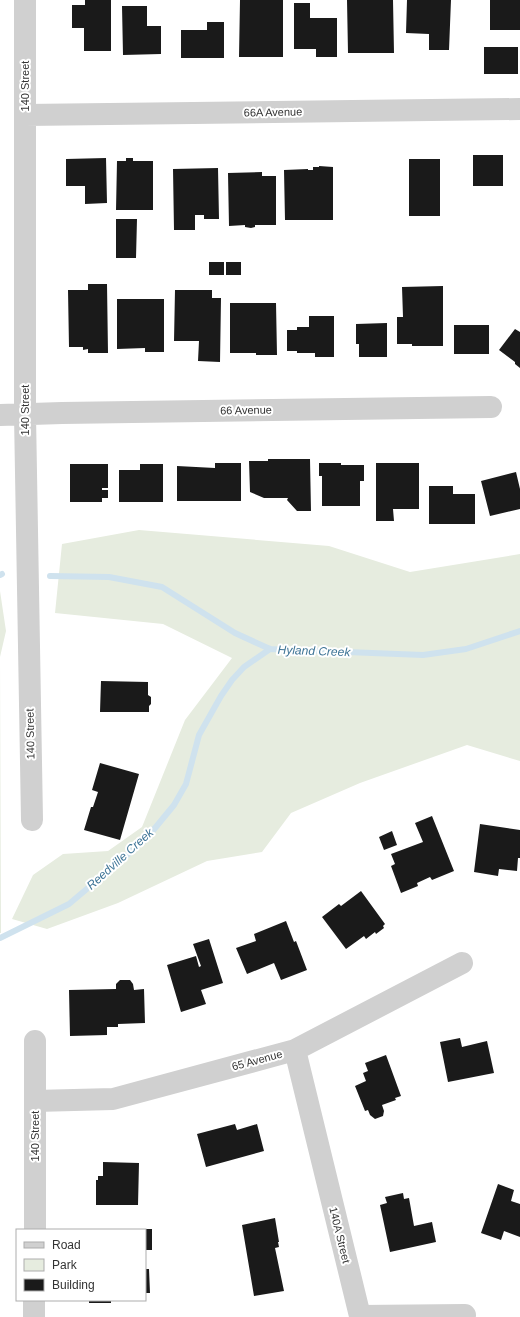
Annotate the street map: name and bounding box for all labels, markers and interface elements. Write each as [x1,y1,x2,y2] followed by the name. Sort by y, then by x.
[19,61,31,111] street label: 140 Street
[244,105,302,119] street label: 66A Avenue
[19,385,31,435] street label: 140 Street
[220,404,272,416] street label: 66 Avenue
[277,643,352,659] water label: Hyland Creek
[24,709,36,759] street label: 140 Street
[84,825,157,893] water label: Reedville Creek
[230,1048,284,1072] street label: 65 Avenue
[29,1111,41,1161] street label: 140 Street
[327,1206,353,1264] street label: 140A Street
[16,1229,146,1301] legend
[52,1238,81,1252] text: Road
[52,1258,78,1272] text: Park
[52,1278,95,1292] text: Building

